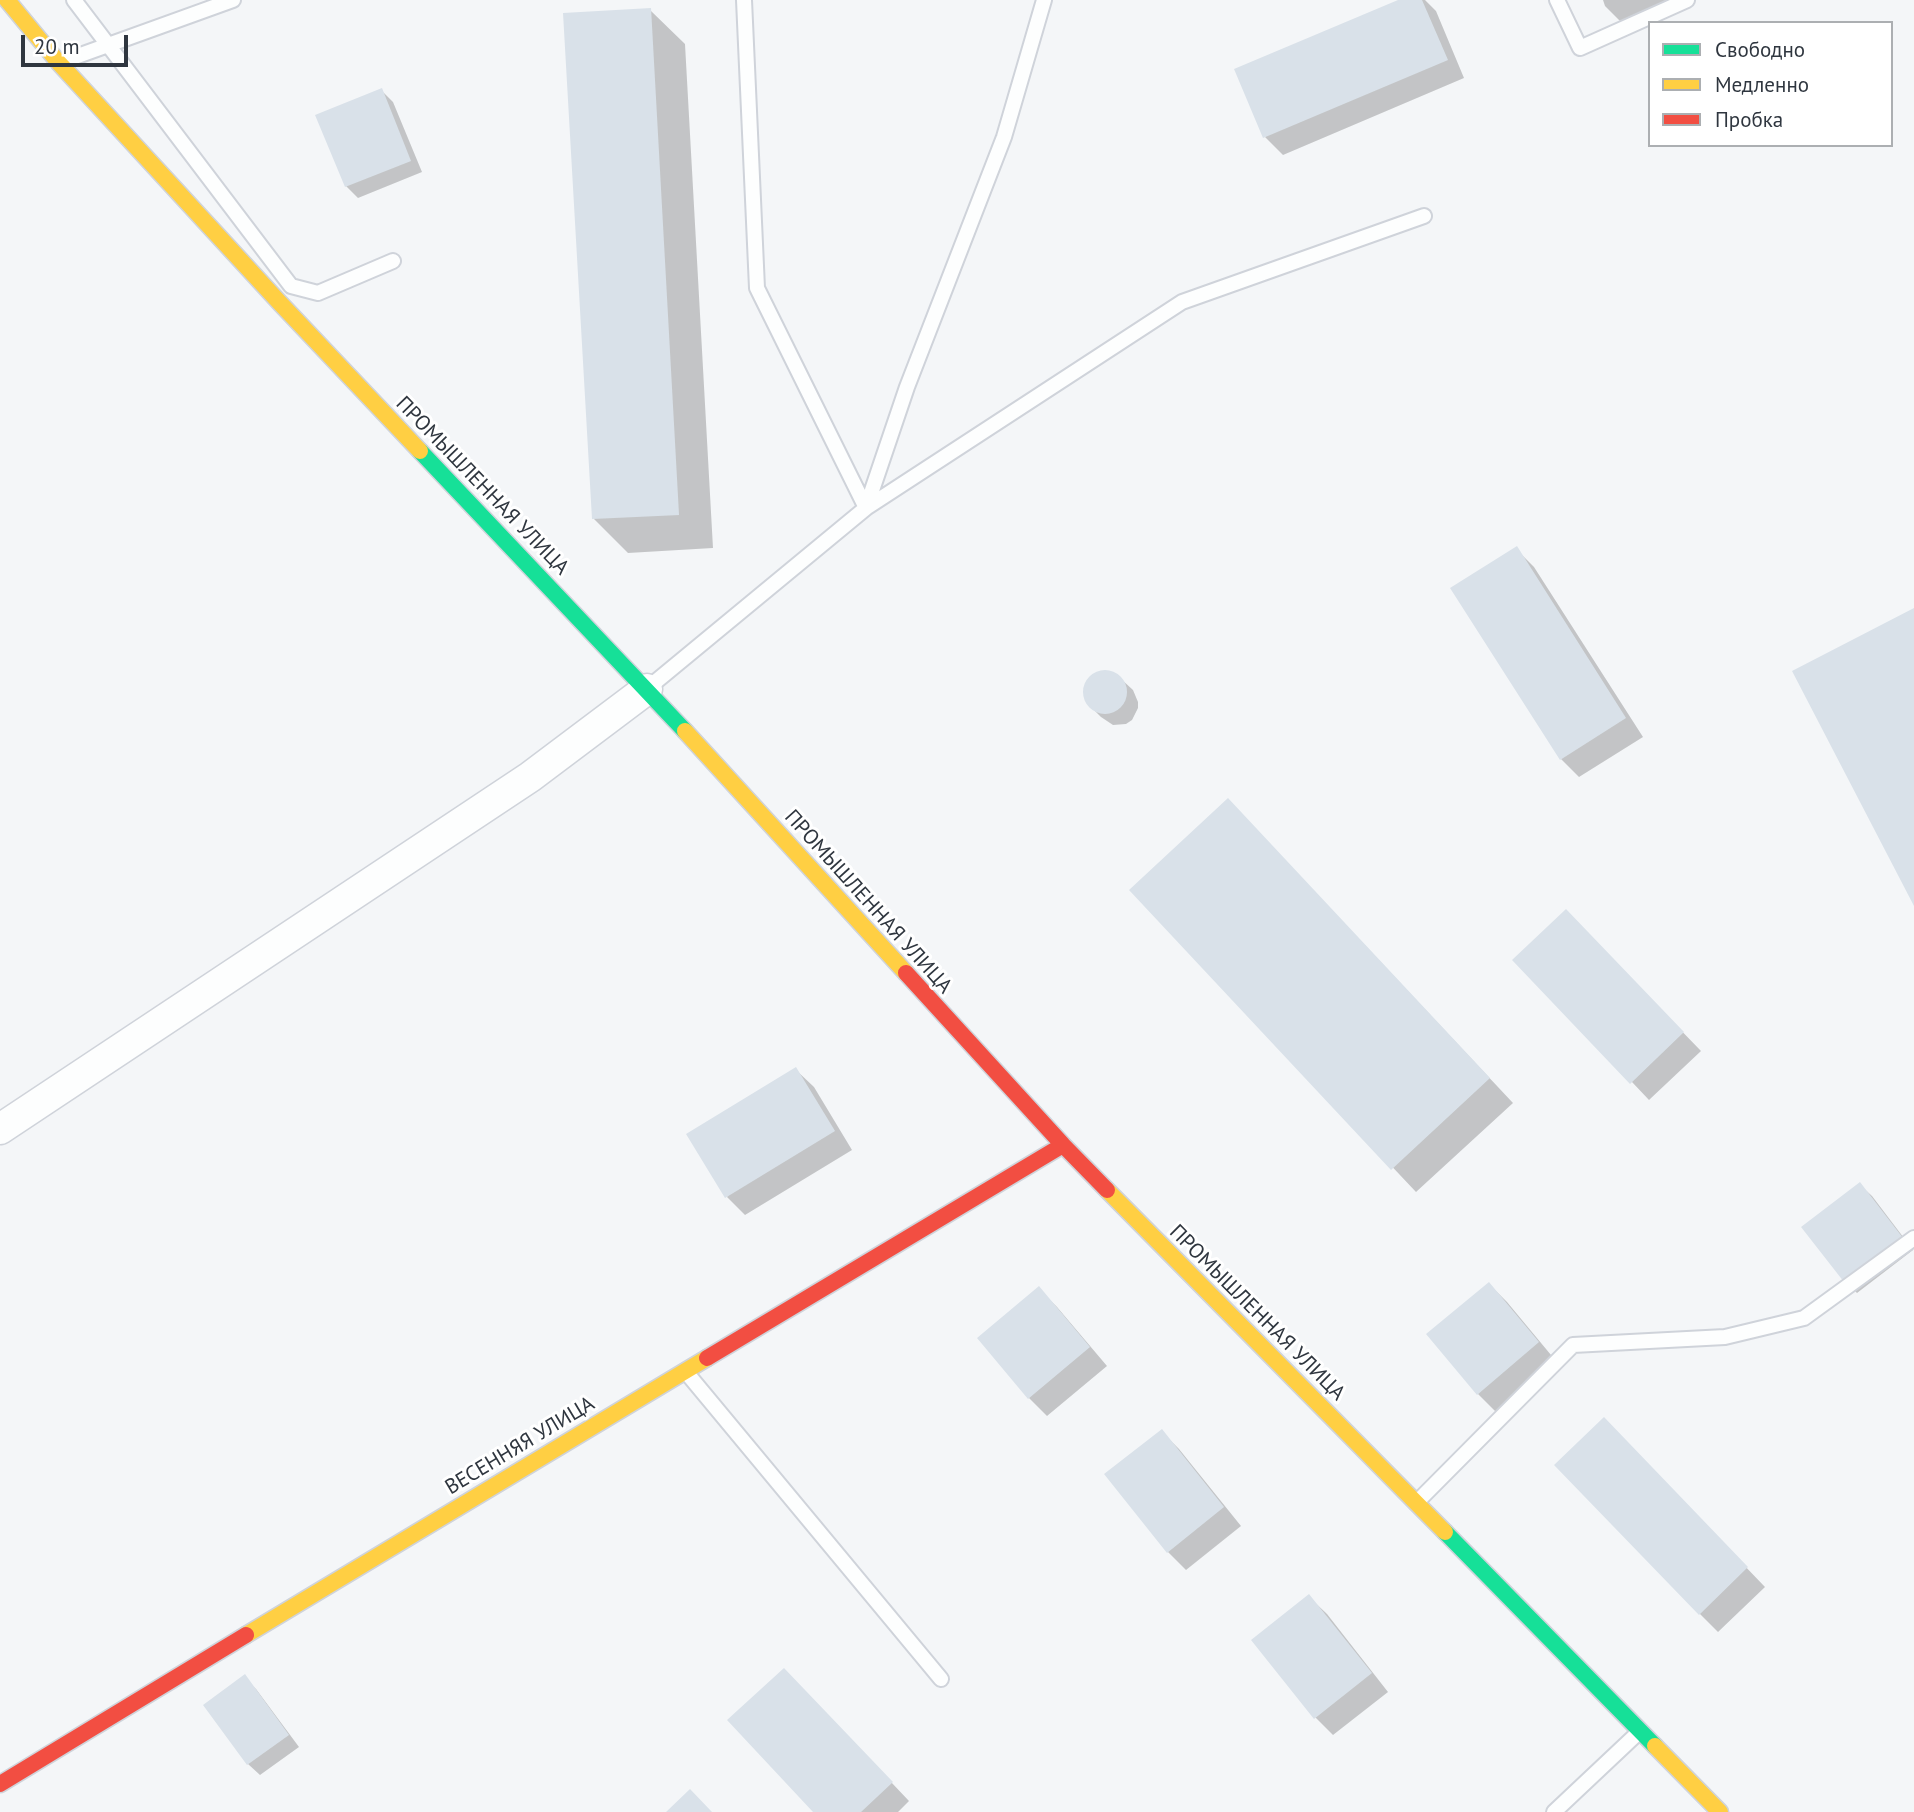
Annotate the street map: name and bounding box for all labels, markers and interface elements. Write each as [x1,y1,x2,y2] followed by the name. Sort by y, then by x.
[24,21,131,65] scale bar
[1648,21,1893,147] legend
[34,33,80,60] text: 20 m
[1715,36,1805,63] text: Свободно
[1715,71,1809,98] text: Медленно
[1715,106,1783,133] text: Пробка
[390,392,574,580] street label: ПРОМЫШЛЕННАЯ УЛИЦА
[779,805,957,999] street label: ПРОМЫШЛЕННАЯ УЛИЦА
[1164,1220,1350,1406] street label: ПРОМЫШЛЕННАЯ УЛИЦА
[441,1392,599,1500] street label: ВЕСЕННЯЯ УЛИЦА

